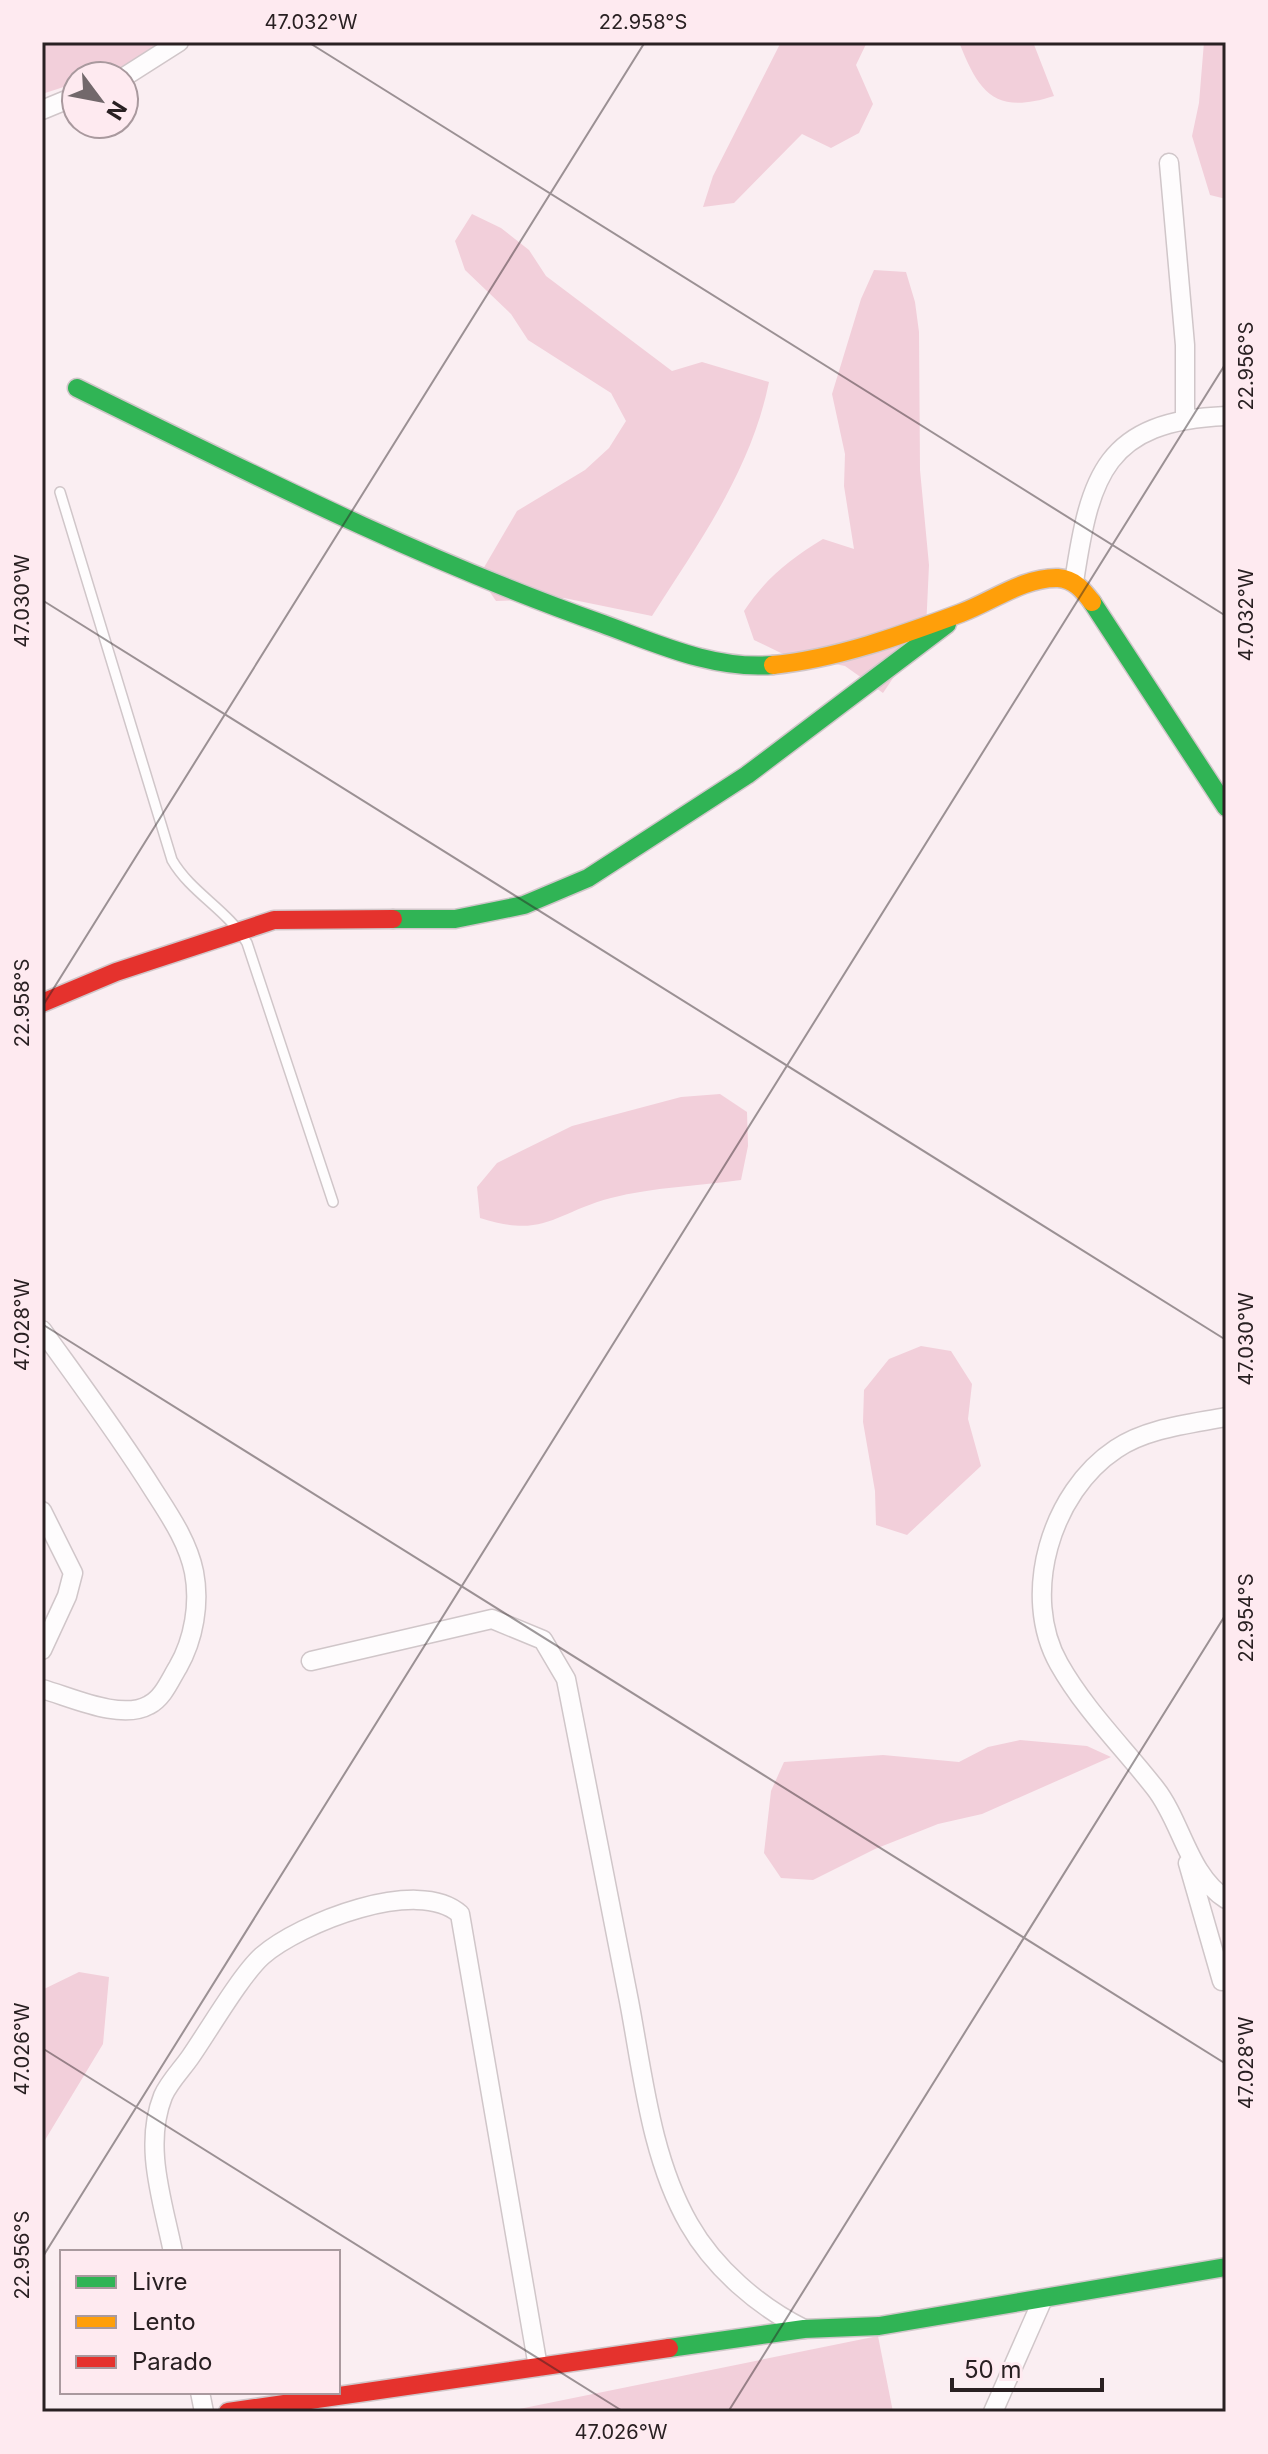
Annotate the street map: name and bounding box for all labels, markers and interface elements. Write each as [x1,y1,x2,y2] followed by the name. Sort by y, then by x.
[265,10,358,34] text: 47.032°W
[599,10,687,34] text: 22.958°S
[60,60,140,140] north arrow
[101,97,132,125] text: N
[1234,322,1258,410] text: 22.956°S
[10,554,34,648] text: 47.030°W
[1234,568,1258,661] text: 47.032°W
[10,959,34,1047] text: 22.958°S
[10,1278,34,1371] text: 47.028°W
[1234,1292,1258,1386] text: 47.030°W
[1234,1573,1258,1663] text: 22.954°S
[10,2002,34,2096] text: 47.026°W
[1234,2016,1258,2109] text: 47.028°W
[10,2211,34,2299] text: 22.956°S
[60,2250,340,2394] legend
[132,2267,188,2296] text: Livre
[132,2307,196,2336] text: Lento
[952,2342,1102,2392] scale bar
[132,2347,212,2376] text: Parado
[964,2355,1022,2384] text: 50 m
[574,2420,668,2444] text: 47.026°W

